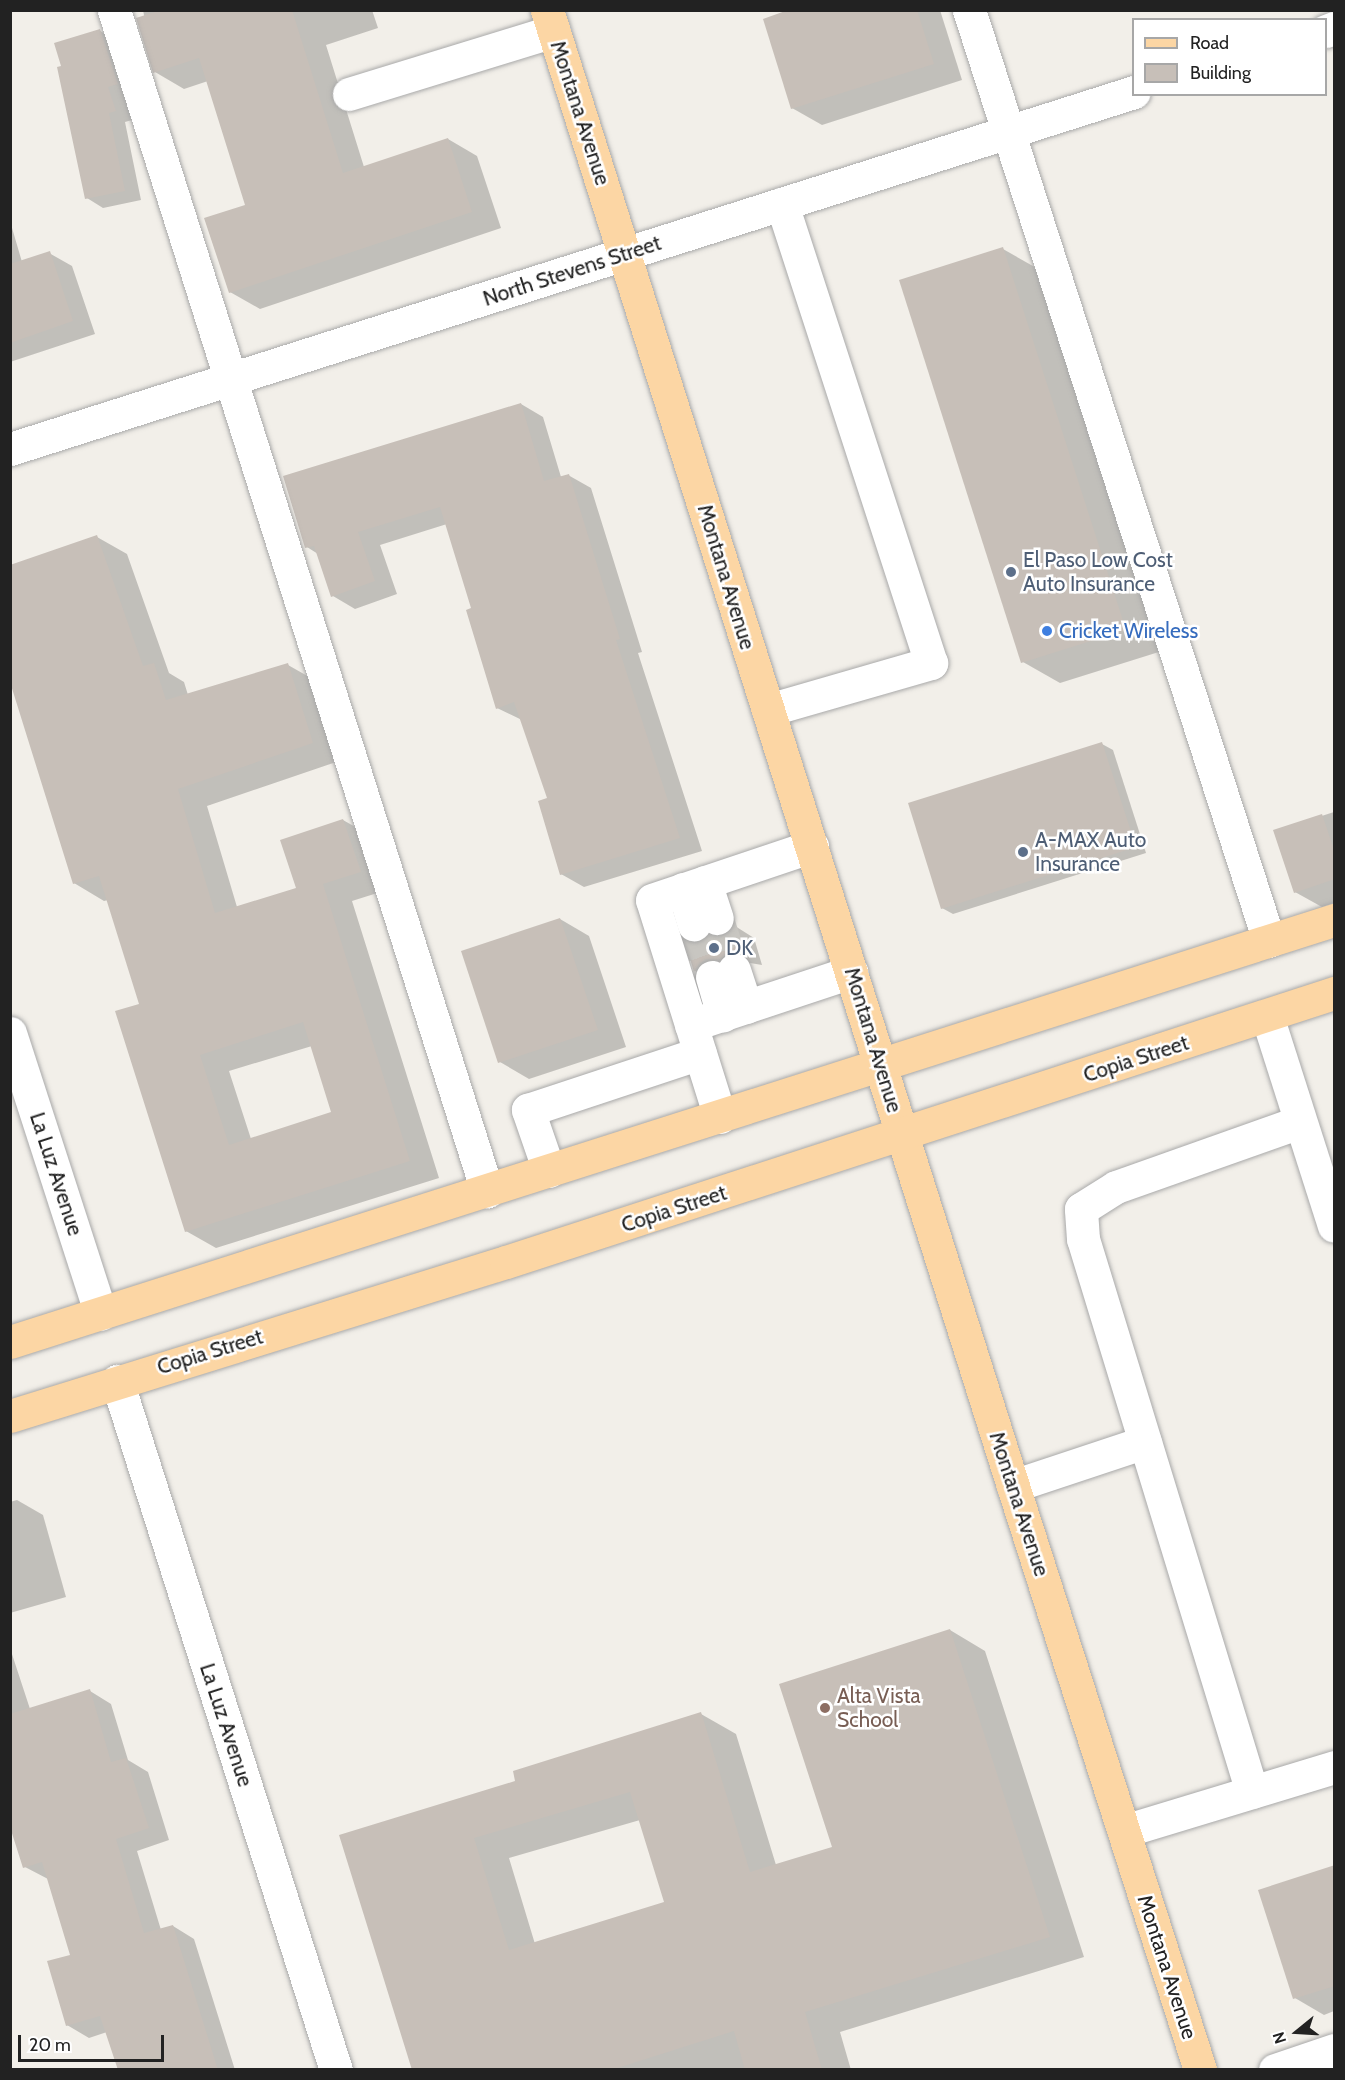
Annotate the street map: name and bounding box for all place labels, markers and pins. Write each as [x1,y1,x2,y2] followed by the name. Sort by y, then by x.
[1023,547,1173,597] place label: El Paso Low Cost Auto Insurance
[1004,565,1018,579] marker: El Paso Low Cost Auto Insurance
[1059,618,1198,644] place label: Cricket Wireless
[1040,624,1054,638] marker: Cricket Wireless
[1035,827,1146,877] place label: A-MAX Auto Insurance
[1016,845,1030,859] marker: A-MAX Auto Insurance
[726,935,753,961] place label: DK
[707,941,721,955] marker: DK
[837,1683,921,1733] place label: Alta Vista School
[818,1701,832,1715] marker: Alta Vista School

